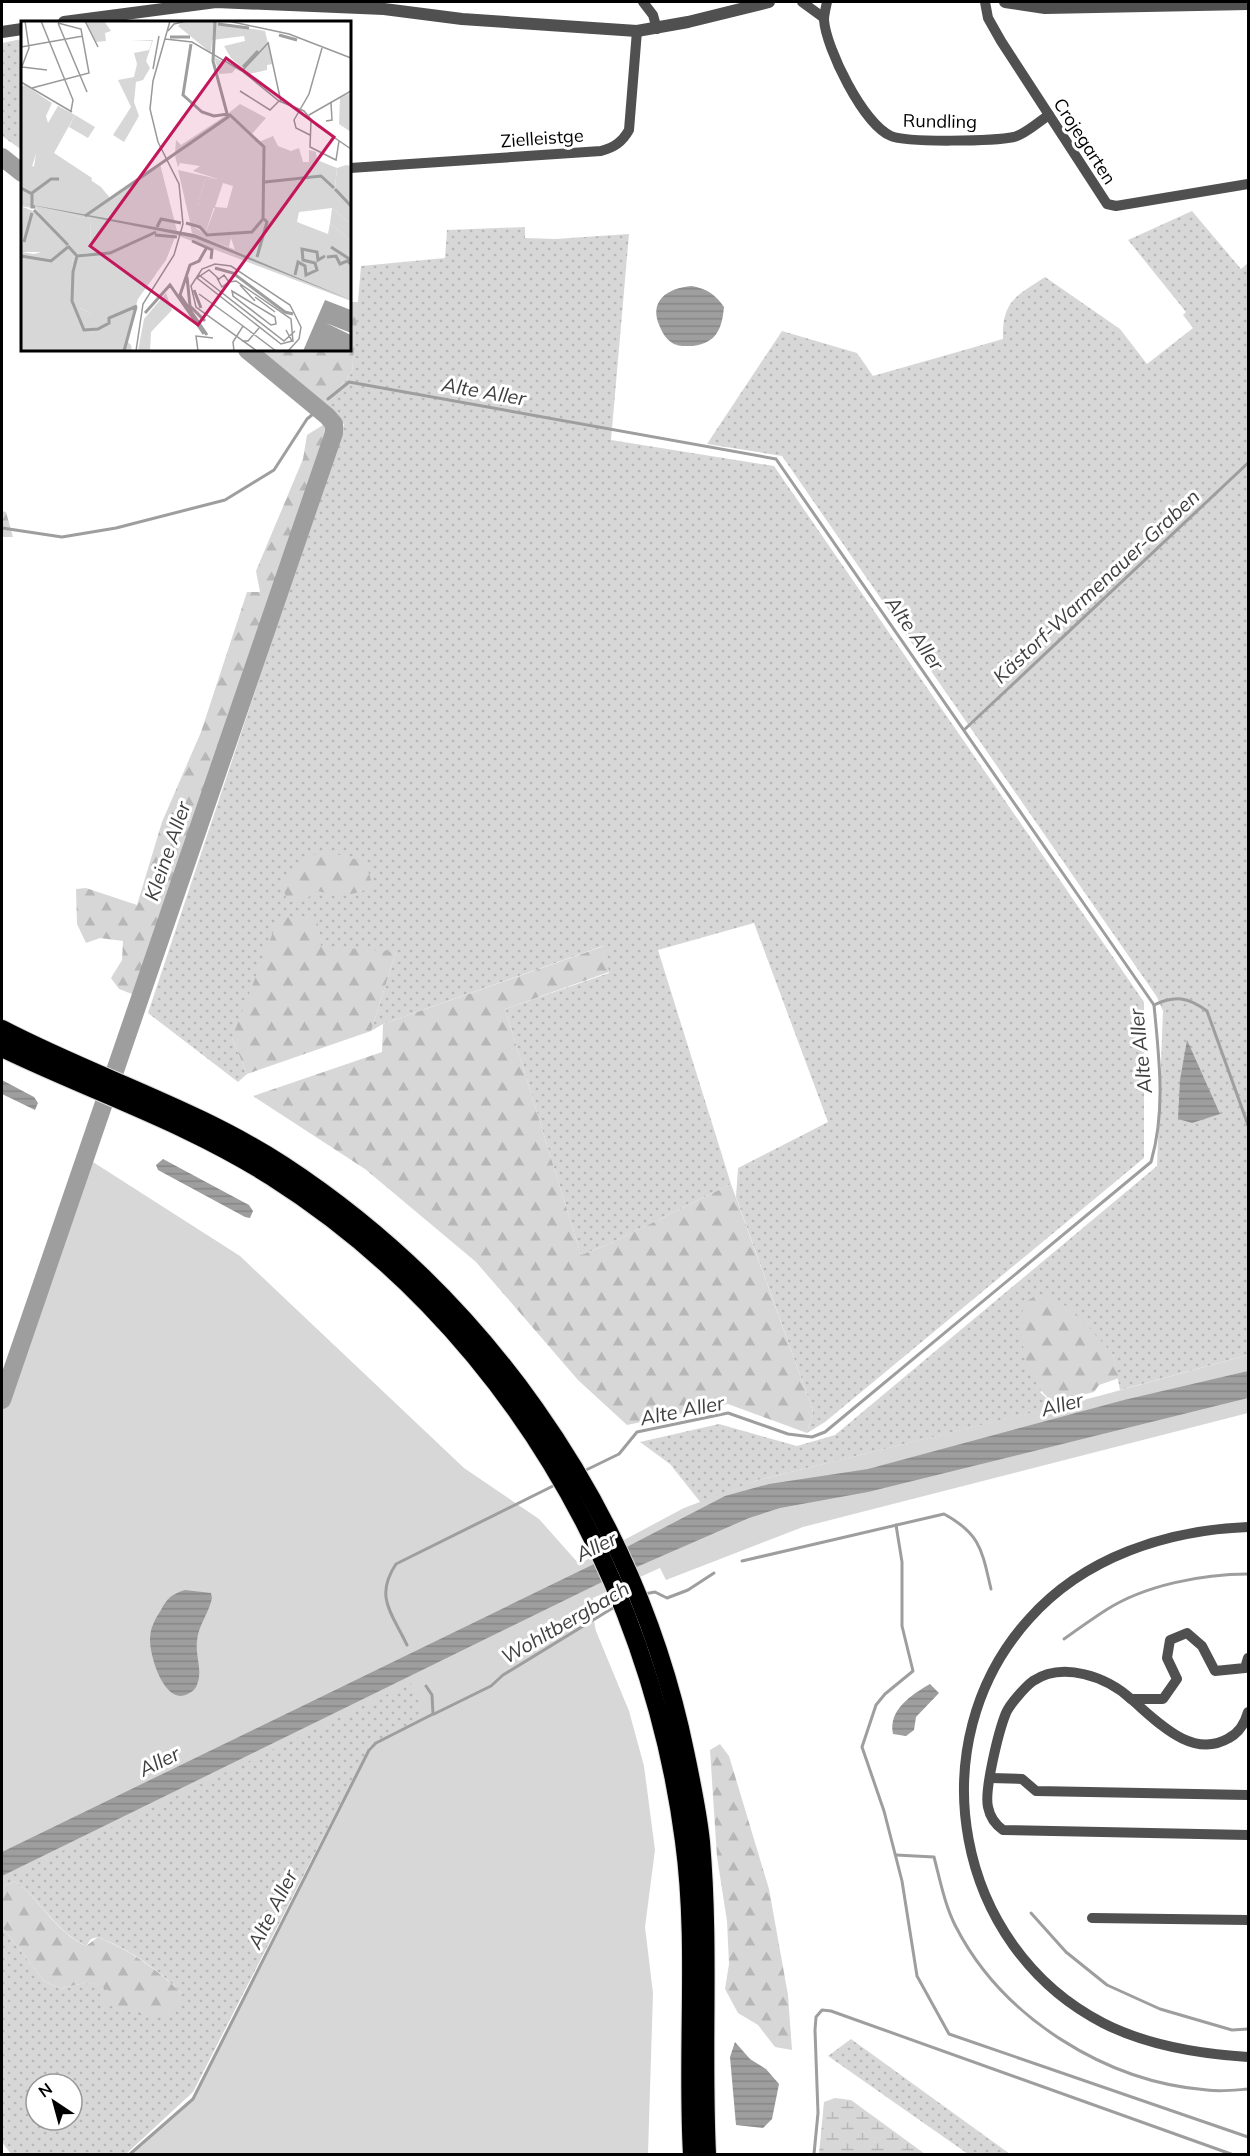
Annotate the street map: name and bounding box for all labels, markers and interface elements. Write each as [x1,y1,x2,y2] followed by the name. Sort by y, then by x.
[21,21,351,351] inset map
[1049,94,1121,188] street label: Crojegarten
[903,109,977,133] street label: Rundling
[500,124,584,152] street label: Zielleistge
[439,371,529,411] water label: Alte Aller
[987,484,1205,688] water label: Kästorf-Warmenauer-Graben
[880,590,950,676] water label: Alte Aller
[138,797,196,904] water label: Kleine Aller
[1123,1007,1157,1095] water label: Alte Aller
[1037,1387,1086,1421] water label: Aller
[637,1389,727,1431] water label: Alte Aller
[571,1525,621,1567] water label: Aller
[497,1575,633,1669] water label: Wohltbergbach
[134,1740,184,1782] water label: Aller
[241,1865,303,1953] water label: Alte Aller
[24,2072,84,2132] north arrow
[34,2078,56,2102] text: N

